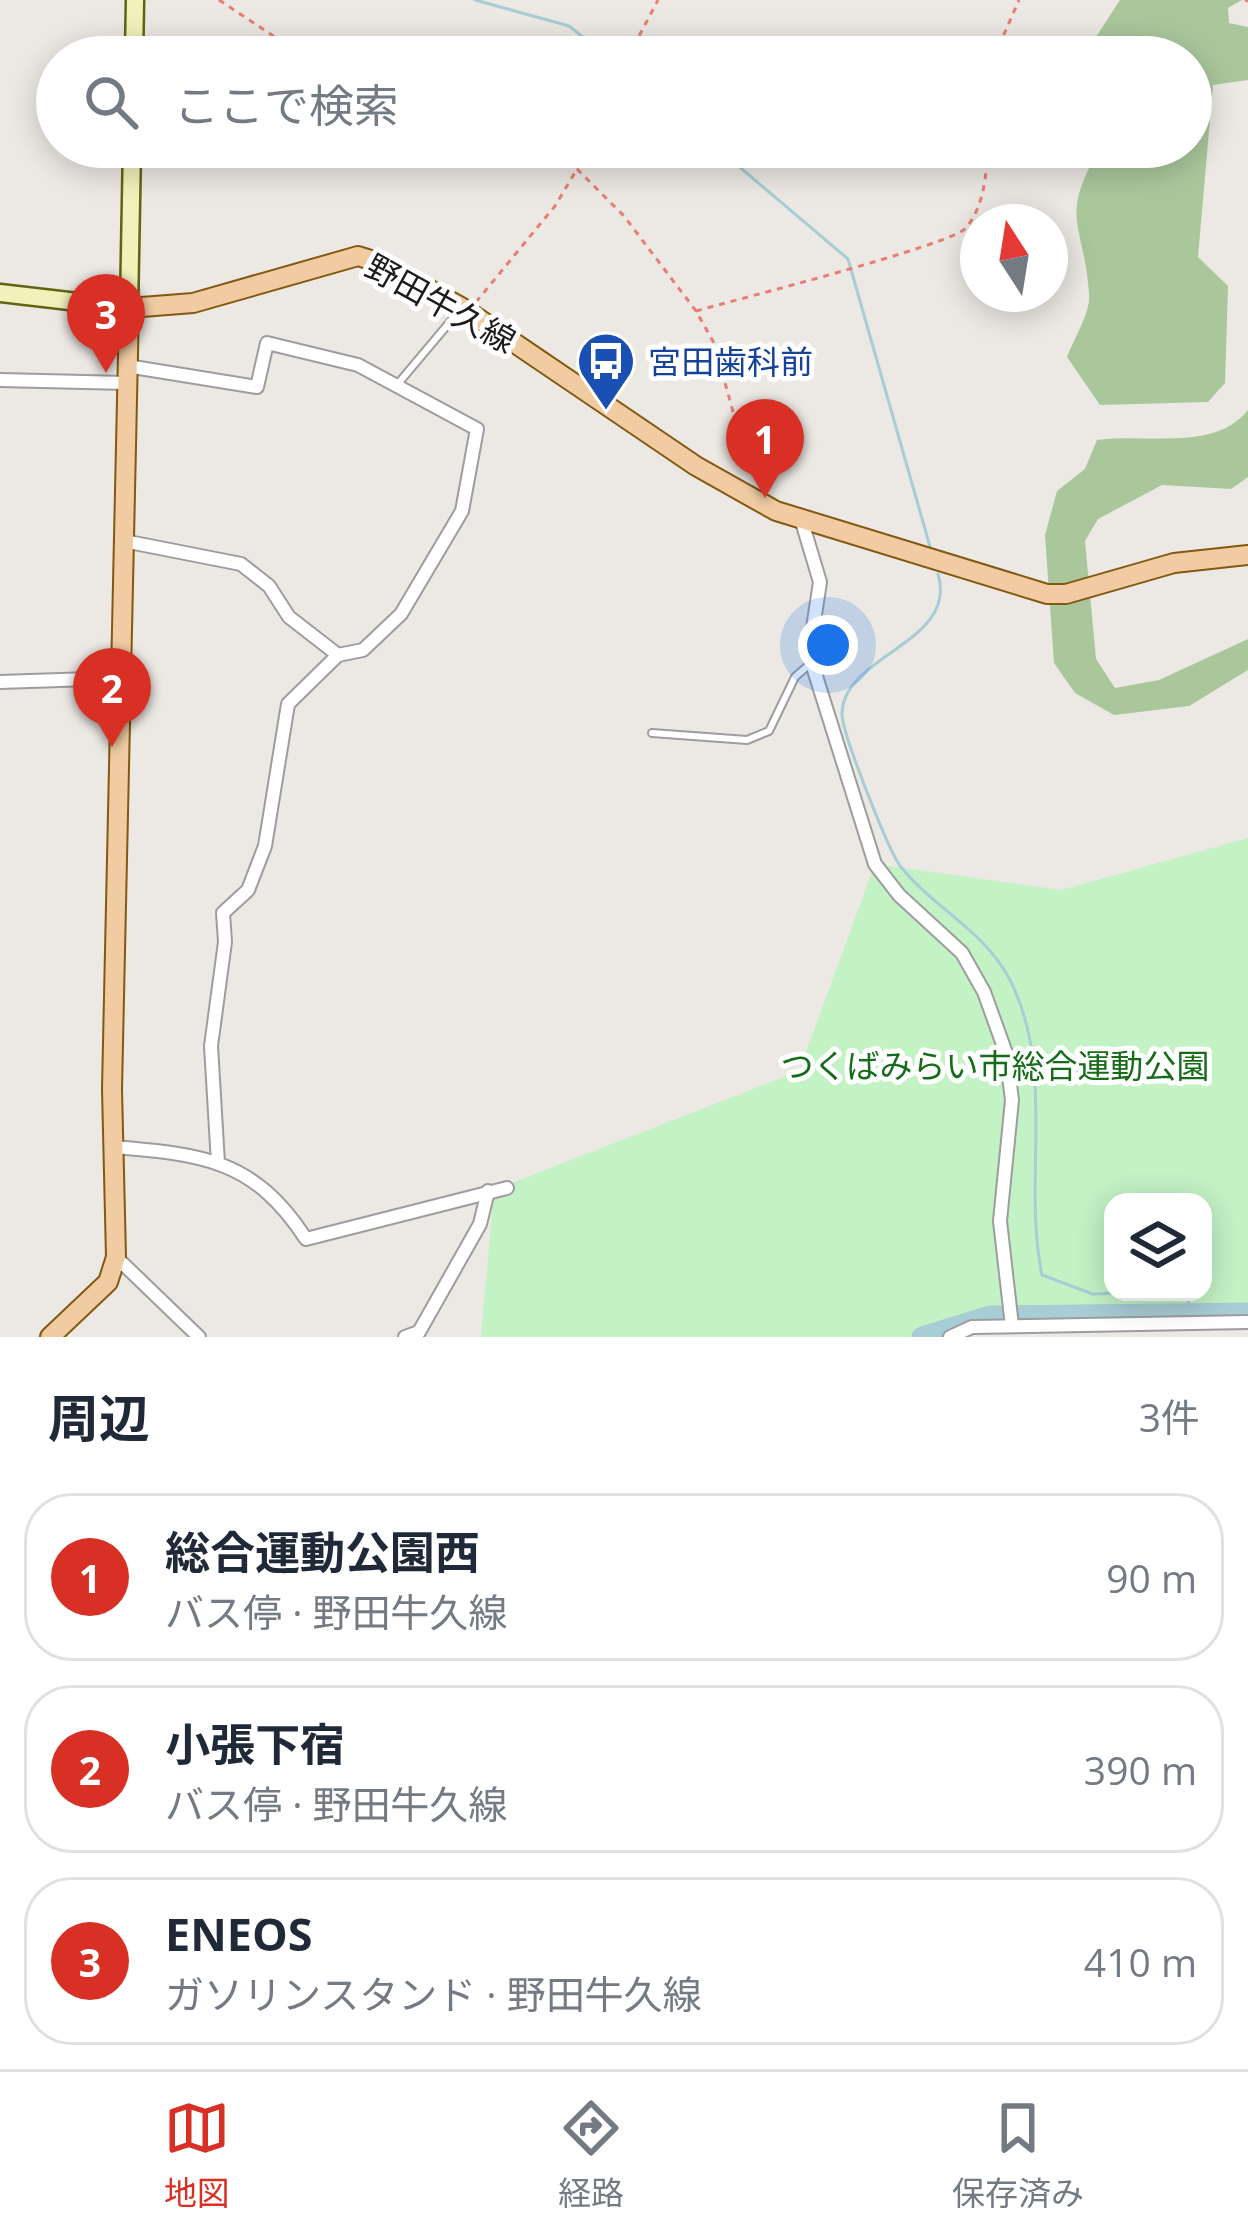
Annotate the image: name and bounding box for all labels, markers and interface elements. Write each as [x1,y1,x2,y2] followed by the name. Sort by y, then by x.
[36,36,1212,168] search box
[78,69,144,135] icon: search
[174,74,399,135] text: ここで検索
[960,204,1068,312] north arrow
[358,243,524,363] street label: 野田牛久線
[67,274,145,373] pin: 3
[575,330,637,412] bus stop icon: 宮田歯科前
[648,339,813,384] place label: 宮田歯科前
[726,399,804,498] pin: 1
[798,615,858,675] your location
[73,648,151,747] pin: 2
[781,1043,1210,1088] park label: つくばみらい市総合運動公園
[1104,1193,1212,1301] map controls
[1104,1193,1212,1301] button: layers
[48,1382,150,1452] text: 周辺
[1139,1390,1200,1443] text: 3件
[165,1521,480,1582] text: 総合運動公園西
[79,1551,101,1604] text: 1
[1106,1551,1197,1604] text: 90 m
[165,1585,508,1638] text: バス停 · 野田牛久線
[165,1713,345,1774] text: 小張下宿
[79,1743,101,1796] text: 2
[1084,1743,1197,1796] text: 390 m
[165,1777,508,1830] text: バス停 · 野田牛久線
[165,1903,313,1964] text: ENEOS
[79,1935,101,1988] text: 3
[1084,1935,1197,1988] text: 410 m
[165,1967,702,2020] text: ガソリンスタンド · 野田牛久線
[164,2095,230,2215] tab: 地図
[558,2095,624,2215] tab: 経路
[952,2095,1084,2215] tab: 保存済み

